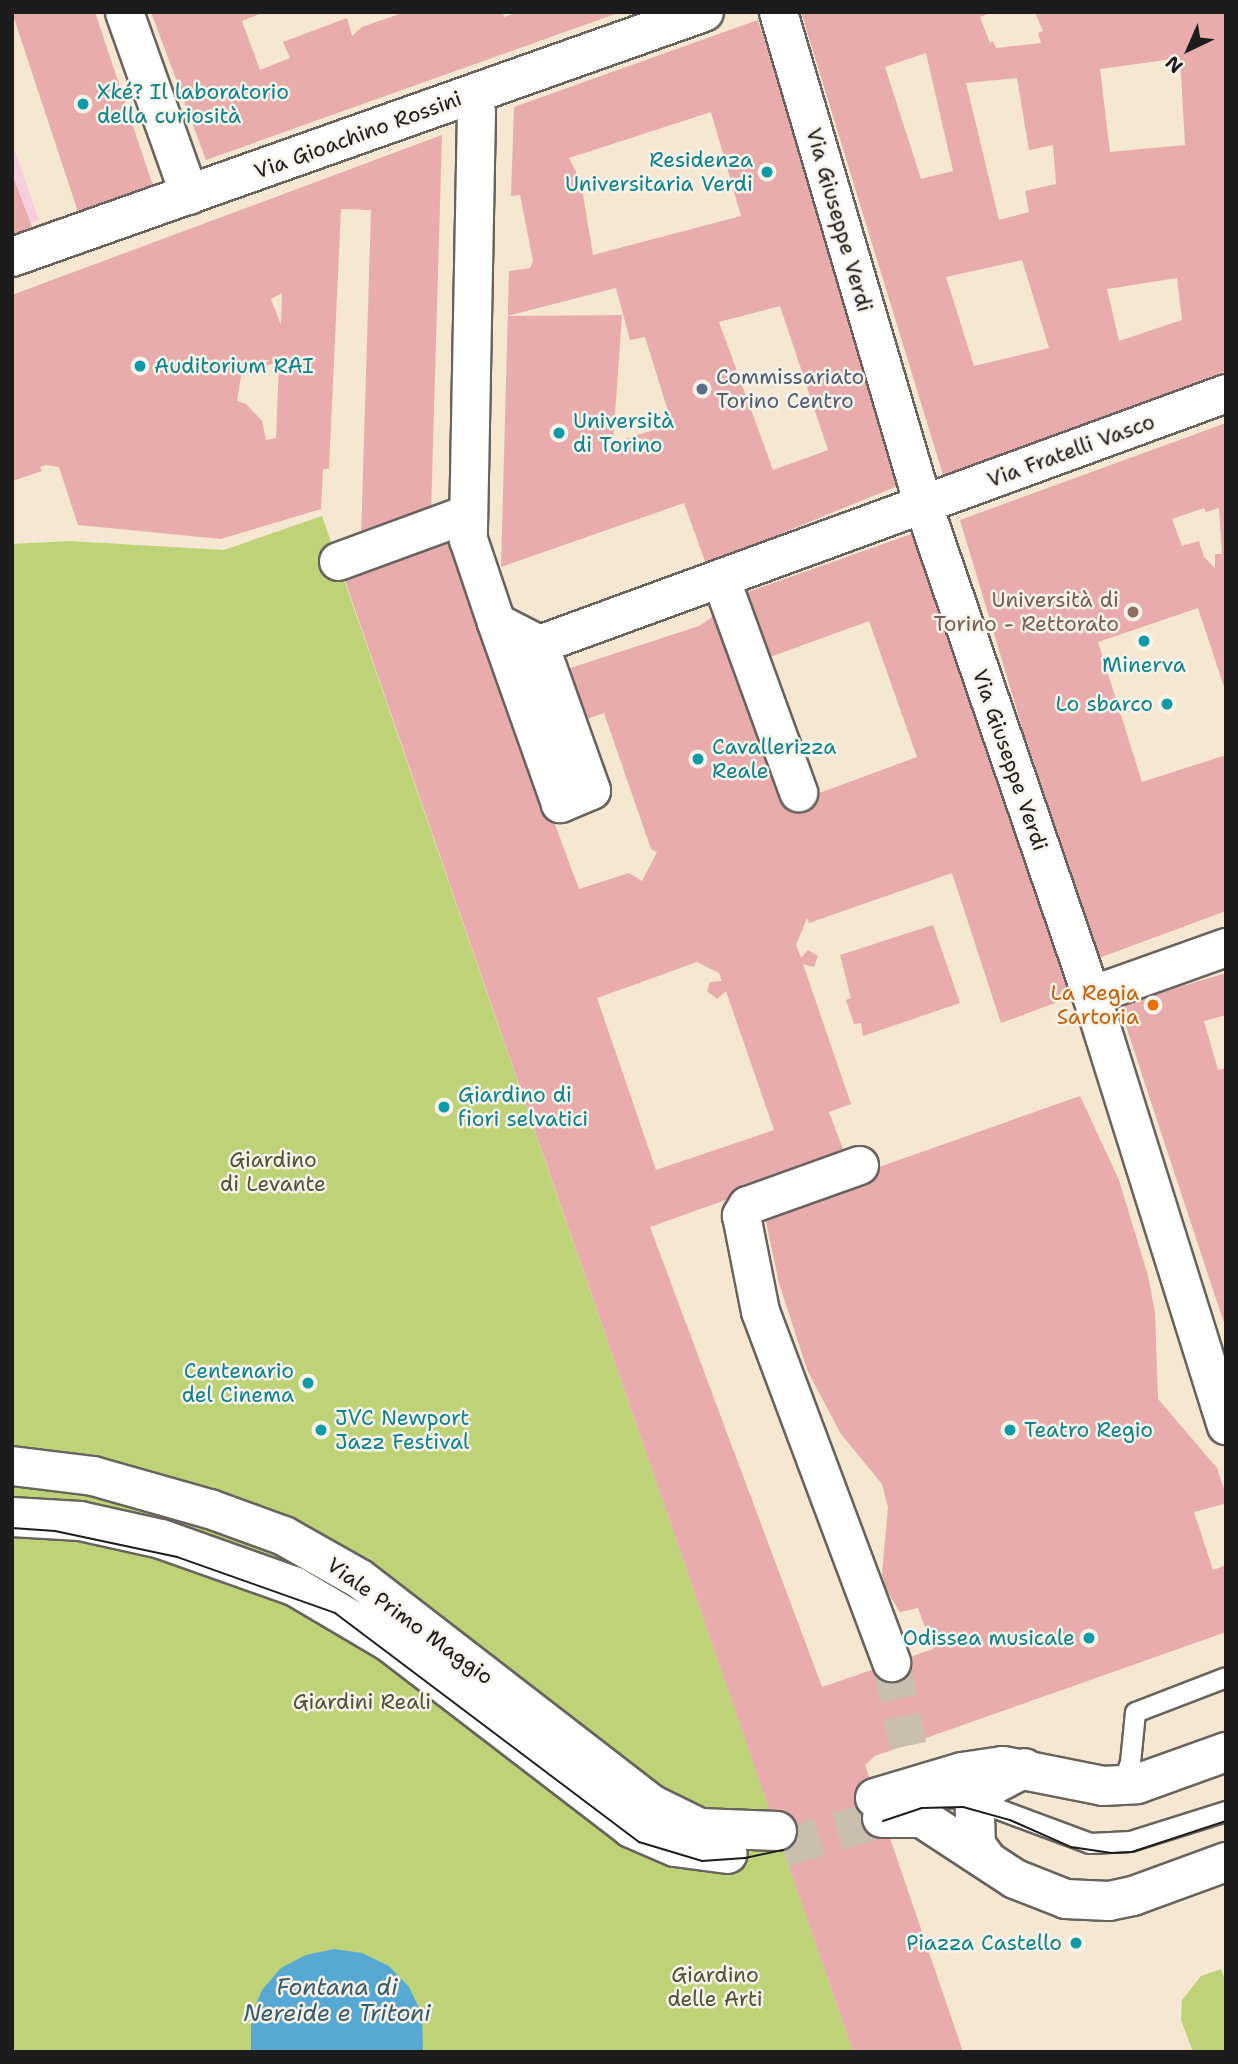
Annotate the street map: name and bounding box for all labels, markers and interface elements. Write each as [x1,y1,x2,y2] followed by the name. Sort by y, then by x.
[1154,14,1224,84] north arrow
[1160,50,1188,79] text: N
[97,79,289,129] place label: Xké? Il laboratorio della curiosità
[251,86,465,184] street label: Via Gioachino Rossini
[75,96,91,112] marker: Xké? Il laboratorio della curiosità
[801,125,877,315] street label: Via Giuseppe Verdi
[565,147,753,197] place label: Residenza Universitaria Verdi
[759,164,775,180] marker: Residenza Universitaria Verdi
[154,353,314,379] place label: Auditorium RAI
[132,358,148,374] marker: Auditorium RAI
[716,364,864,414] place label: Commissariato Torino Centro
[694,381,710,397] marker: Commissariato Torino Centro
[573,408,674,458] place label: Università di Torino
[984,409,1158,493] street label: Via Fratelli Vasco
[551,425,567,441] marker: Università di Torino
[933,587,1119,637] place label: Università di Torino - Rettorato
[1125,604,1141,620] marker: Università di Torino - Rettorato
[1136,633,1152,649] marker: Minerva
[1102,652,1186,678] place label: Minerva
[967,666,1053,854] street label: Via Giuseppe Verdi
[1056,691,1153,717] place label: Lo sbarco
[1159,696,1175,712] marker: Lo sbarco
[712,734,836,784] place label: Cavallerizza Reale
[690,751,706,767] marker: Cavallerizza Reale
[1051,980,1139,1030] place label: La Regia Sartoria
[1145,997,1161,1013] marker: La Regia Sartoria
[458,1082,588,1132] place label: Giardino di fiori selvatici
[436,1099,452,1115] marker: Giardino di fiori selvatici
[220,1147,326,1197] park label: Giardino di Levante
[182,1358,294,1408] place label: Centenario del Cinema
[300,1375,316,1391] marker: Centenario del Cinema
[335,1405,469,1455] place label: JVC Newport Jazz Festival
[1024,1417,1153,1443] place label: Teatro Regio
[313,1422,329,1438] marker: JVC Newport Jazz Festival
[1002,1422,1018,1438] marker: Teatro Regio
[322,1552,498,1690] street label: Viale Primo Maggio
[903,1625,1075,1651] place label: Odissea musicale
[1081,1630,1097,1646] marker: Odissea musicale
[293,1689,431,1715] park label: Giardini Reali
[906,1930,1062,1956] place label: Piazza Castello
[1068,1935,1084,1951] marker: Piazza Castello
[667,1962,763,2012] park label: Giardino delle Arti
[243,1973,431,2027] water label: Fontana di Nereide e Tritoni

